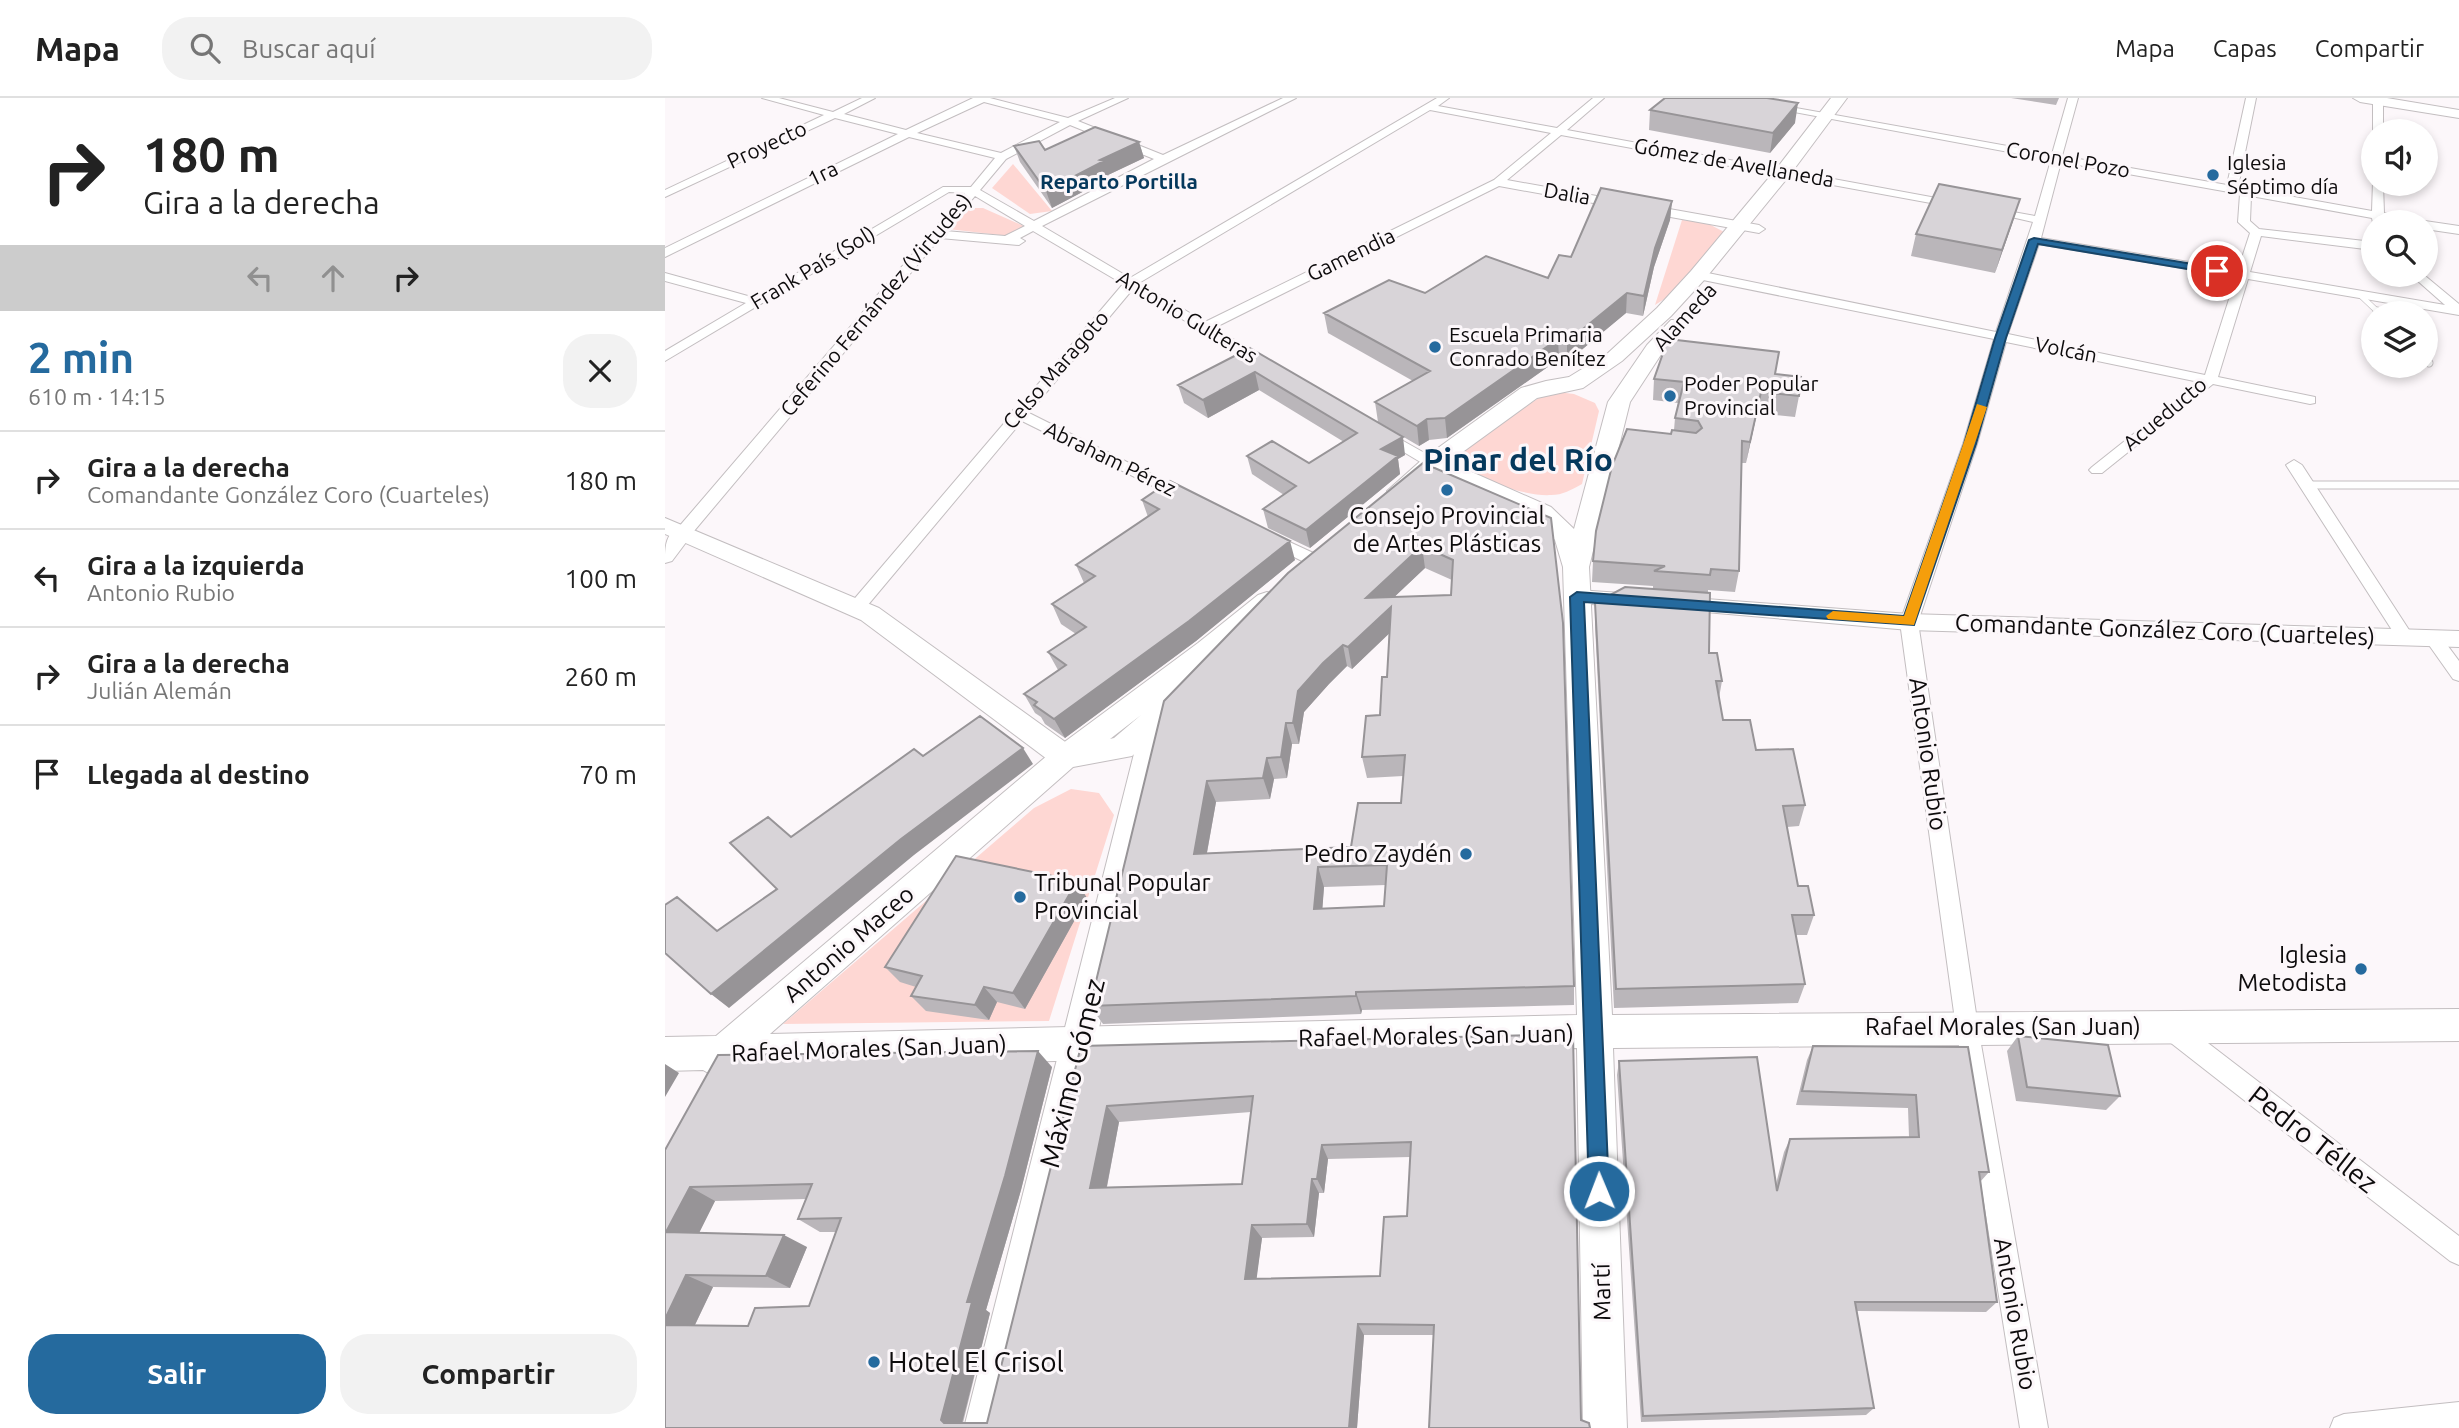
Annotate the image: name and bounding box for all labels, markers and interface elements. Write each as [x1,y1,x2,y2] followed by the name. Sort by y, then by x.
[162,17,652,80] search box
[186,29,224,67] icon: search
[35,30,120,67] text: Mapa
[242,34,376,63] text: Buscar aquí
[2115,35,2175,62] text: Mapa
[2213,35,2277,62] text: Capas
[2315,35,2424,62] text: Compartir
[723,115,810,173] street label: Proyecto
[2361,119,2438,378] map controls
[2361,119,2438,196] button: sound
[28,126,119,217] icon: right
[143,126,280,181] text: 180 m
[1632,133,1836,191] street label: Gómez de Avellaneda
[2004,136,2132,182] street label: Coronel Pozo
[2227,150,2339,198] place label: Iglesia Séptimo día
[804,156,842,191] street label: 1ra
[2205,167,2221,183] marker: Iglesia Séptimo día
[1040,169,1198,193] district label: Reparto Portilla
[1542,177,1592,209] street label: Dalia
[143,184,380,220] text: Gira a la derecha
[775,188,976,421] street label: Ceferino Fernández (Virtudes)
[2361,210,2438,287] button: search
[746,221,879,314] street label: Frank País (Sol)
[1303,223,1398,286] street label: Gamendia
[2187,241,2247,301] pin
[2198,252,2236,290] icon: arrive
[241,259,279,297] icon: left
[314,259,352,297] icon: ahead
[387,259,425,297] icon: right
[1113,265,1262,367] street label: Antonio Gulteras
[1648,278,1721,355] street label: Alameda
[2361,301,2438,378] button: layers
[997,305,1113,433] street label: Celso Maragoto
[1449,322,1606,370] place label: Escuela Primaria Conrado Benítez
[2033,331,2099,367] street label: Volcán
[28,334,134,381] text: 2 min
[563,334,637,408] button: close
[1427,339,1443,355] marker: Escuela Primaria Conrado Benítez
[1684,371,1818,419] place label: Poder Popular Provincial
[2118,371,2211,455] street label: Acueducto
[28,384,166,409] text: 610 m · 14:15
[1662,388,1678,404] marker: Poder Popular Provincial
[1041,416,1180,500] street label: Abraham Pérez
[1423,441,1613,477] district label: Pinar del Río
[87,453,290,482] text: Gira a la derecha
[28,461,66,499] icon: right
[565,466,637,495] text: 180 m
[87,482,490,507] text: Comandante González Coro (Cuarteles)
[1439,482,1455,498] marker: Consejo Provincial de Artes Plásticas
[1349,502,1545,557] place label: Consejo Provincial de Artes Plásticas
[87,551,305,580] text: Gira a la izquierda
[28,559,66,597] icon: left
[565,564,637,593] text: 100 m
[87,580,235,605] text: Antonio Rubio
[1954,609,2376,650] street label: Comandante González Coro (Cuarteles)
[87,649,290,678] text: Gira a la derecha
[28,657,66,695] icon: right
[565,662,637,691] text: 260 m
[1904,676,1953,832] street label: Antonio Rubio
[87,678,232,703] text: Julián Alemán
[28,755,66,793] icon: arrive
[87,760,310,789] text: Llegada al destino
[579,760,637,789] text: 70 m
[1304,840,1452,867] place label: Pedro Zaydén
[1458,846,1474,862] marker: Pedro Zaydén
[1034,869,1211,924] place label: Tribunal Popular Provincial
[778,880,919,1007] street label: Antonio Maceo
[1012,889,1028,905] marker: Tribunal Popular Provincial
[2237,941,2347,996] place label: Iglesia Metodista
[2353,961,2369,977] marker: Iglesia Metodista
[1033,975,1110,1171] street label: Máximo Gómez
[1865,1013,2141,1040] street label: Rafael Morales (San Juan)
[1298,1020,1574,1051] street label: Rafael Morales (San Juan)
[731,1030,1007,1067] street label: Rafael Morales (San Juan)
[2243,1079,2384,1198] street label: Pedro Téllez
[1562,1154,1636,1228] position arrow
[1989,1236,2042,1392] street label: Antonio Rubio
[1587,1262,1616,1321] street label: Martí
[28,1334,326,1414] button: Salir
[340,1334,637,1414] button: Compartir
[888,1346,1064,1377] place label: Hotel El Crisol
[866,1354,882,1370] marker: Hotel El Crisol

